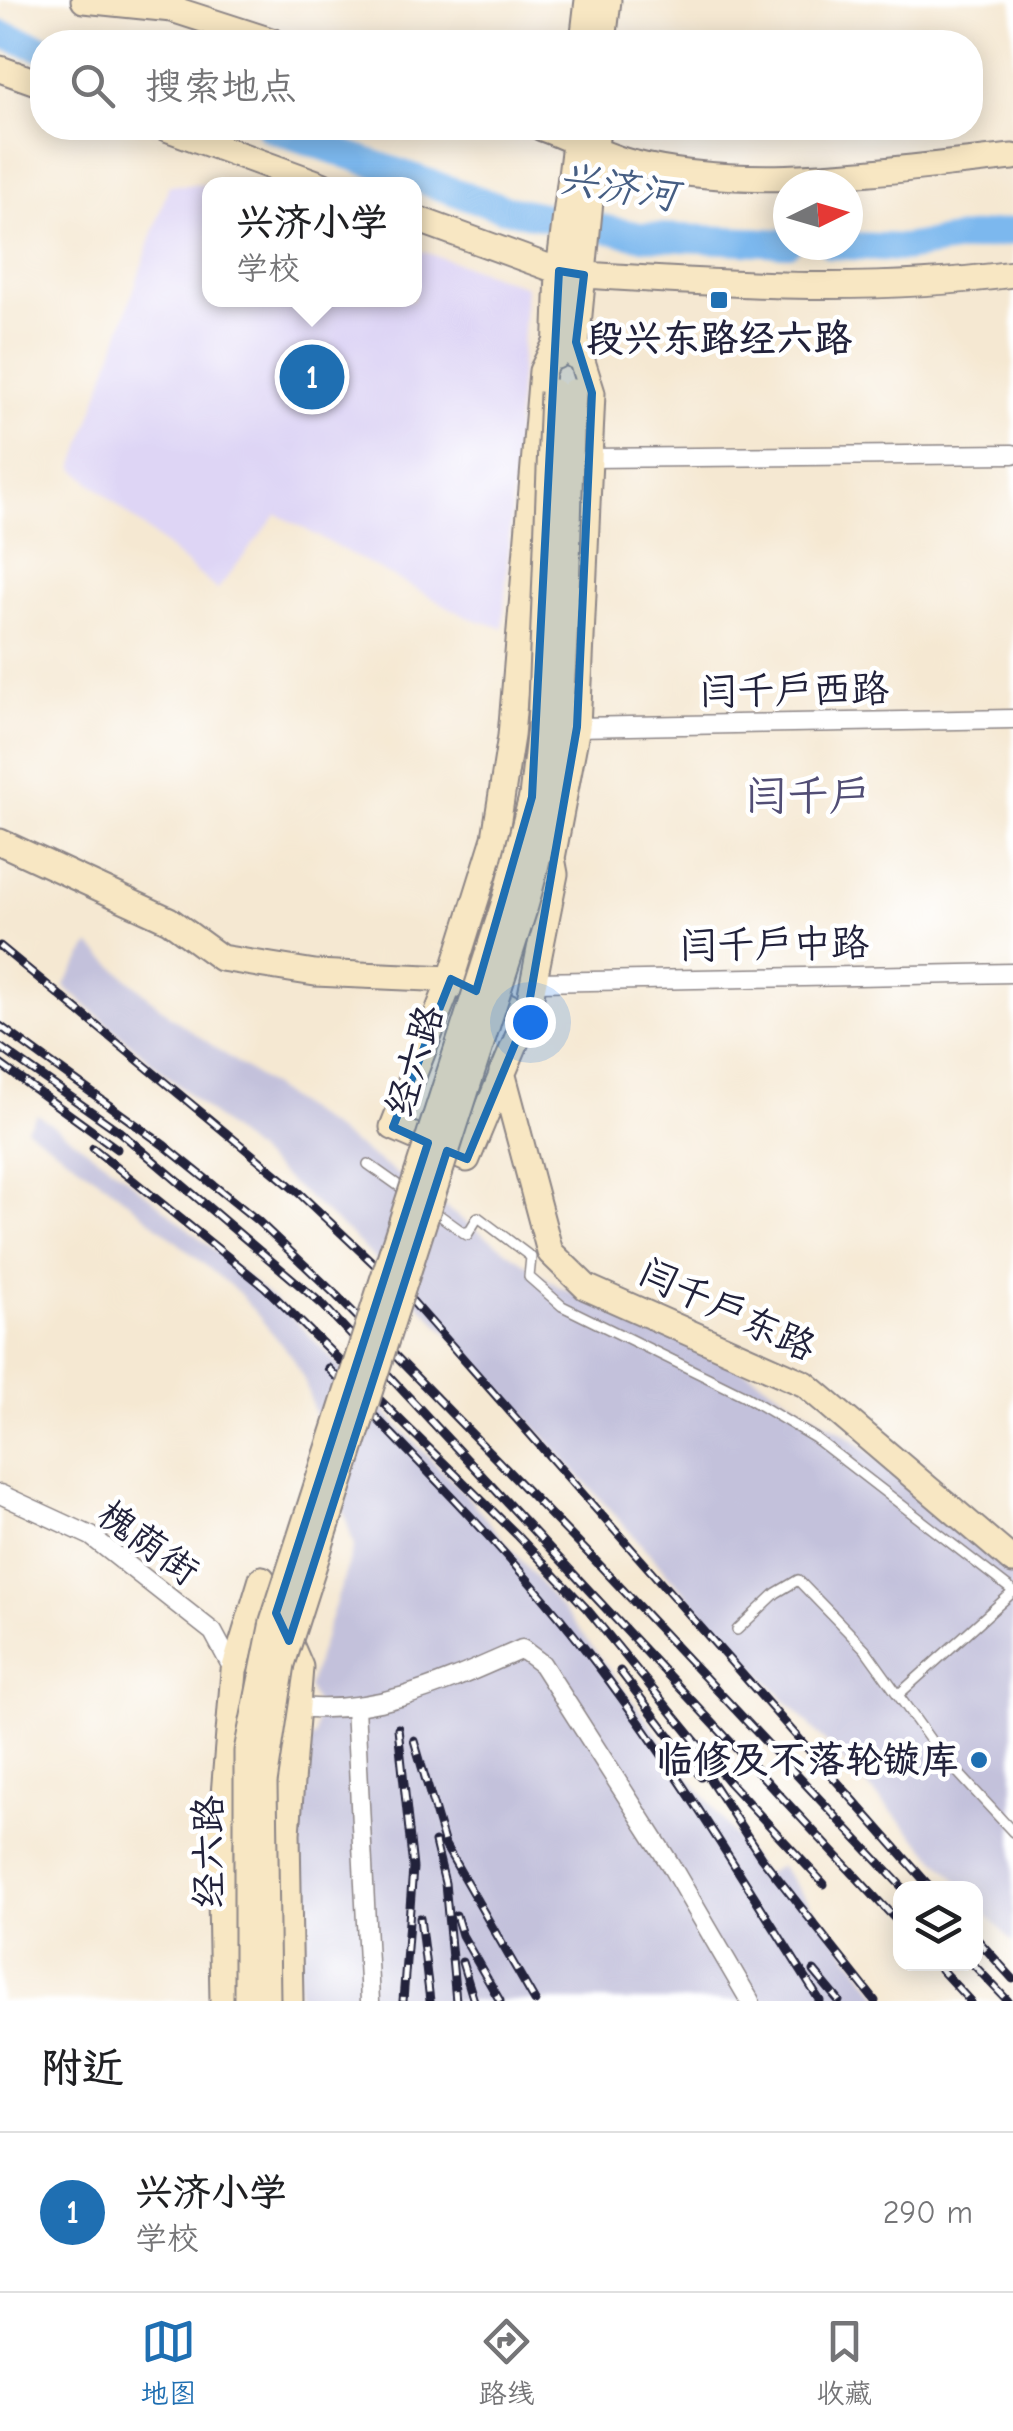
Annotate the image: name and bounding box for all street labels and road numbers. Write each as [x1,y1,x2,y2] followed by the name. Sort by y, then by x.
[699,667,889,715] street label: 闫千户西路
[679,921,869,969] street label: 闫千户中路
[377,1000,453,1122] street label: 经六路
[632,1250,822,1370] street label: 闫千户东路
[89,1492,207,1594] street label: 槐荫街
[187,1795,231,1909] street label: 经六路

